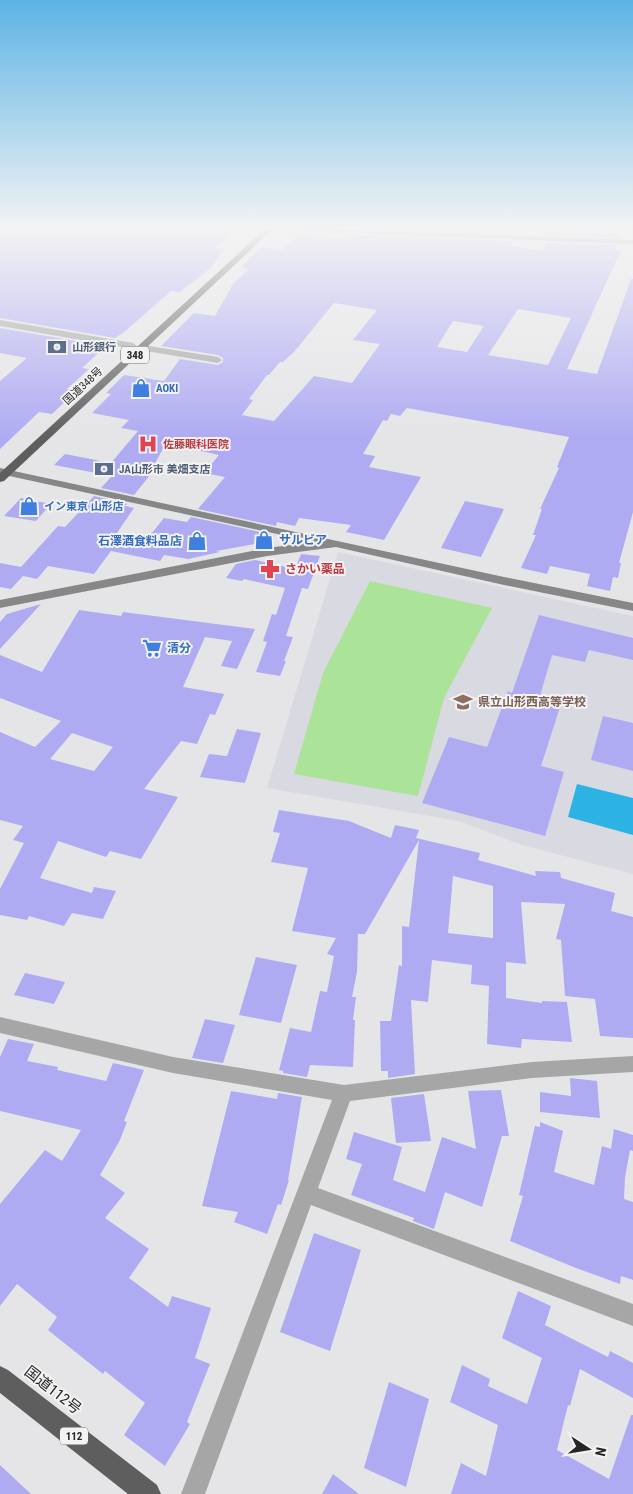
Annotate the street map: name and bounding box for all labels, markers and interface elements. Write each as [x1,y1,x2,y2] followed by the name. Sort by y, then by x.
[46,336,68,358] bank icon: 山形銀行
[72,341,116,354] place label: 山形銀行
[121,346,149,364] road number: 348
[61,364,105,408] street label: 国道348号
[130,377,152,399] shop icon: AOKI
[156,382,178,395] place label: AOKI
[137,433,159,455] hospital icon: 佐藤眼科医院
[163,438,229,451] place label: 佐藤眼科医院
[93,458,115,480] bank icon: JA山形市 美畑支店
[119,463,210,476] place label: JA山形市 美畑支店
[18,495,40,517] shop icon: イン東京 山形店
[44,500,124,513] place label: イン東京 山形店
[253,529,275,551] shop icon: サルビア
[186,530,208,552] shop icon: 石澤酒食料品店
[279,533,327,547] place label: サルビア
[98,534,182,548] place label: 石澤酒食料品店
[259,558,281,580] pharmacy icon: さかい薬品
[285,562,345,576] place label: さかい薬品
[141,637,163,659] supermarket icon: 清分
[167,641,191,655] place label: 清分
[452,691,474,713] school or university icon: 県立山形西高等学校
[478,695,586,709] place label: 県立山形西高等学校
[21,1362,85,1418] street label: 国道112号
[563,1424,613,1474] north arrow
[60,1428,88,1444] road number: 112
[592,1446,609,1458] text: N

